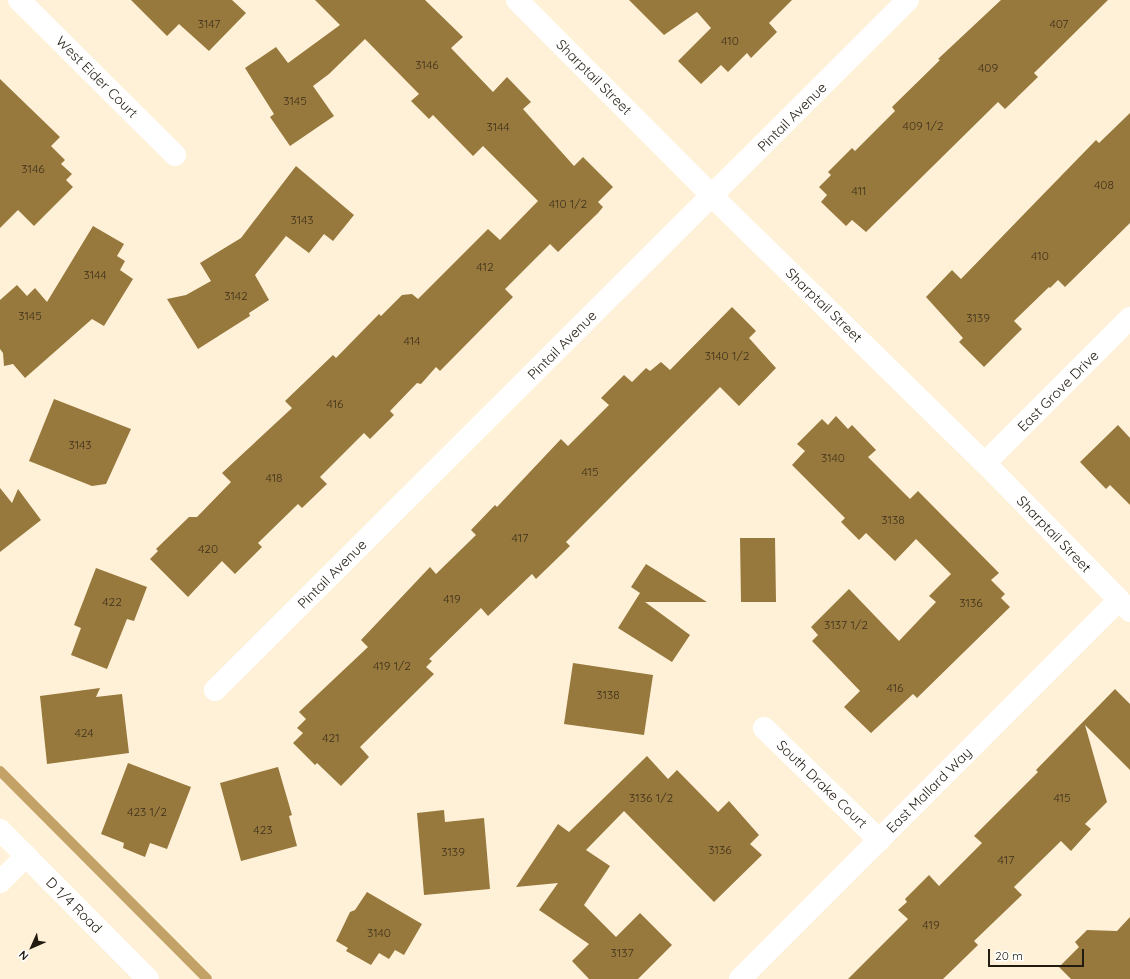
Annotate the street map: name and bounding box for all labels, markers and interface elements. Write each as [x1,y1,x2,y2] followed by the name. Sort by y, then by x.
[198,17,220,31] house number: 3147
[1050,17,1068,31] house number: 407
[53,33,141,121] street label: West Eider Court
[721,34,739,48] house number: 410
[553,36,635,118] street label: Sharptail Street
[415,58,439,72] house number: 3146
[978,61,998,75] house number: 409
[754,79,830,155] street label: Pintail Avenue
[283,94,307,108] house number: 3145
[903,119,943,133] house number: 409 1/2
[486,120,510,134] house number: 3144
[21,162,45,176] house number: 3146
[1094,178,1114,192] house number: 408
[851,184,867,198] house number: 411
[549,197,587,211] house number: 410 1/2
[290,213,314,227] house number: 3143
[1031,249,1049,263] house number: 410
[476,260,494,274] house number: 412
[782,264,866,346] street label: Sharptail Street
[83,268,107,282] house number: 3144
[224,289,248,303] house number: 3142
[524,307,600,383] street label: Pintail Avenue
[18,309,42,323] house number: 3145
[966,311,990,325] house number: 3139
[404,334,420,348] house number: 414
[1014,347,1102,435] street label: East Grove Drive
[705,349,749,363] house number: 3140 1/2
[326,397,344,411] house number: 416
[68,438,92,452] house number: 3143
[821,451,845,465] house number: 3140
[581,465,599,479] house number: 415
[265,471,283,485] house number: 418
[1013,492,1095,576] street label: Sharptail Street
[881,513,905,527] house number: 3138
[512,531,528,545] house number: 417
[294,536,370,612] street label: Pintail Avenue
[198,542,218,556] house number: 420
[443,592,461,606] house number: 419
[102,595,122,609] house number: 422
[959,596,983,610] house number: 3136
[824,618,868,632] house number: 3137 1/2
[373,659,411,673] house number: 419 1/2
[886,681,904,695] house number: 416
[596,688,620,702] house number: 3138
[74,726,94,740] house number: 424
[322,731,340,745] house number: 421
[773,737,871,831] street label: South Drake Court
[883,744,975,836] street label: East Mallard Way
[629,791,673,805] house number: 3136 1/2
[1053,791,1071,805] house number: 415
[127,805,167,819] house number: 423 1/2
[253,823,273,837] house number: 423
[708,843,732,857] house number: 3136
[441,845,465,859] house number: 3139
[998,853,1014,867] house number: 417
[42,873,106,937] street label: D 1/4 Road
[922,918,940,932] house number: 419
[367,926,391,940] house number: 3140
[12,927,52,967] north arrow
[990,941,1086,967] scale bar
[610,946,634,960] house number: 3137
[16,948,31,963] text: N
[995,948,1023,963] text: 20 m

